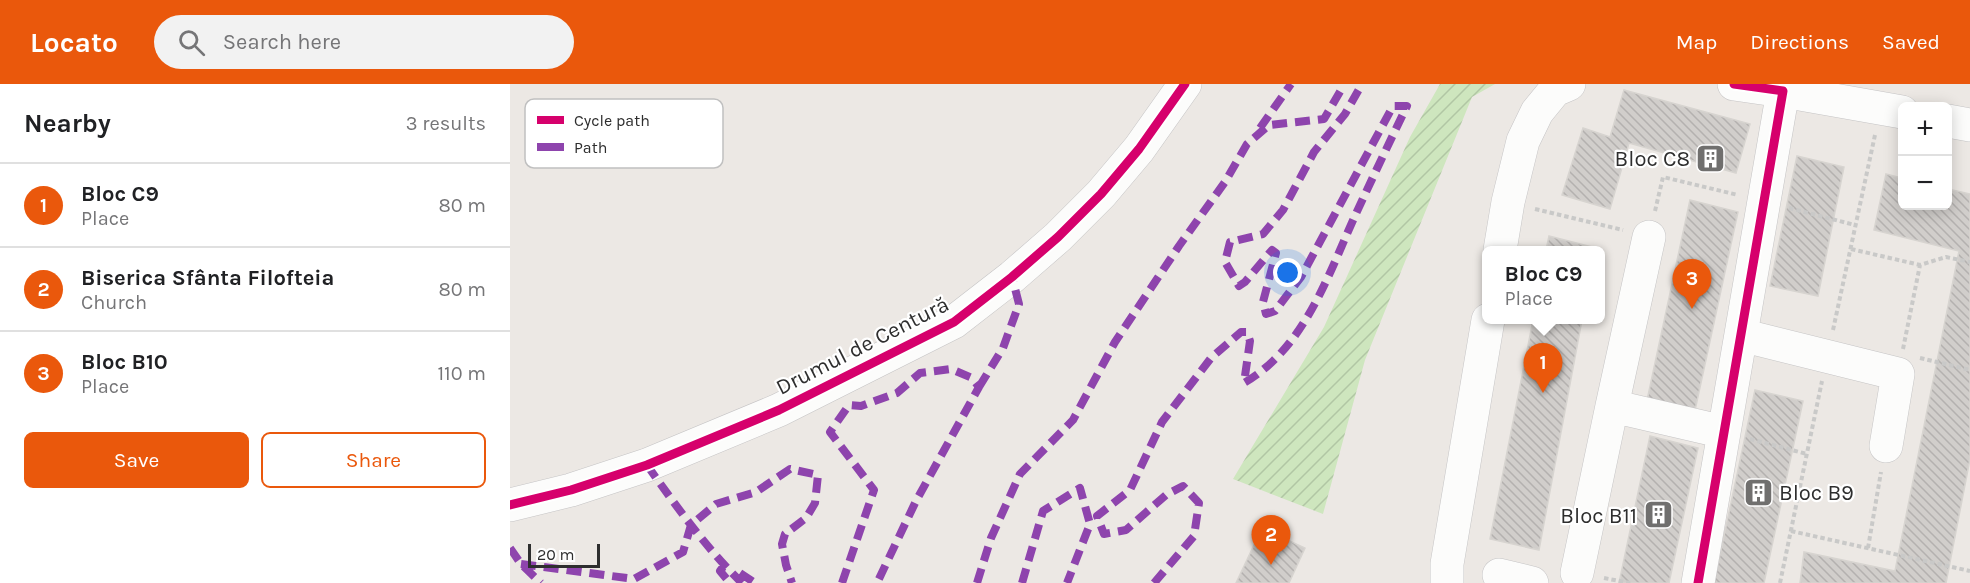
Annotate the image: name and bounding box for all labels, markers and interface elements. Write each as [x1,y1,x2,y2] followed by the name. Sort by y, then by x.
[154,15,574,69] search box
[30,26,118,59] text: Locato
[175,26,208,59] icon: search
[223,29,341,55] text: Search here
[1676,30,1717,54] text: Map
[1750,30,1849,54] text: Directions
[1882,30,1940,54] text: Saved
[525,99,723,168] legend
[1898,102,1952,210] map controls
[1898,102,1952,156] button: +
[24,108,111,139] text: Nearby
[574,111,650,130] text: Cycle path
[406,112,486,135] text: 3 results
[574,138,607,157] text: Path
[1695,142,1727,174] building icon: Bloc C8
[1615,146,1690,172] place label: Bloc C8
[1898,156,1952,210] button: −
[81,181,159,207] text: Bloc C9
[40,194,47,217] text: 1
[438,194,486,217] text: 80 m
[81,207,129,230] text: Place
[1482,246,1605,324] popup
[1273,258,1302,287] your location
[1672,260,1712,309] pin: 3
[1505,261,1582,287] text: Bloc C9
[81,265,334,291] text: Biserica Sfânta Filofteia
[37,278,50,301] text: 2
[438,278,486,301] text: 80 m
[1505,287,1553,310] text: Place
[81,291,147,314] text: Church
[772,291,953,401] street label: Drumul de Centură
[1524,344,1562,393] pin: 1
[81,349,168,375] text: Bloc B10
[37,362,50,385] text: 3
[437,362,486,385] text: 110 m
[81,375,129,398] text: Place
[24,432,249,488] button: Save
[261,432,486,488] button: Share
[1742,476,1774,508] building icon: Bloc B9
[1779,480,1854,506] place label: Bloc B9
[1642,499,1674,531] building icon: Bloc B11
[1560,503,1637,529] place label: Bloc B11
[1252,516,1290,565] pin: 2
[528,541,600,568] scale bar
[537,545,575,564] text: 20 m

